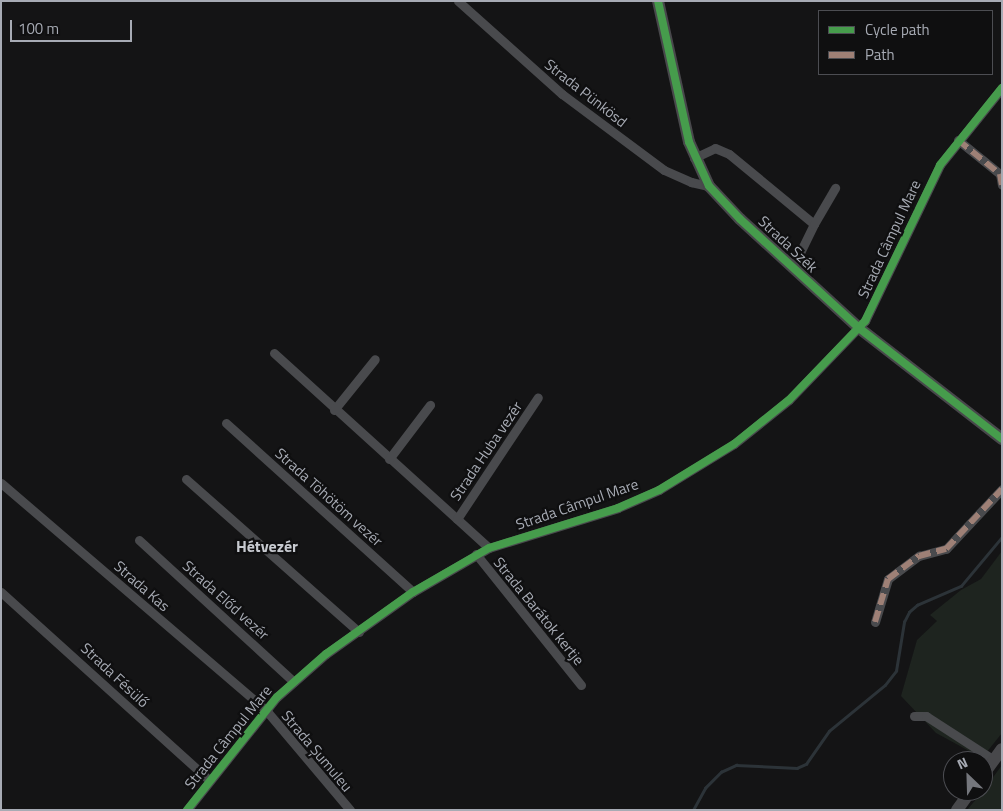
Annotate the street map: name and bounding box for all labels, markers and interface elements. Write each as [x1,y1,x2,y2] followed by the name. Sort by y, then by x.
[12,10,135,42] scale bar
[818,10,993,75] legend
[18,17,59,40] text: 100 m
[865,18,930,41] text: Cycle path
[865,43,895,66] text: Path
[541,55,631,131] street label: Strada Pünkösd
[854,177,924,301] street label: Strada Câmpul Mare
[755,212,821,276] street label: Strada Szék
[446,398,526,504] street label: Strada Huba vezér
[272,444,386,550] street label: Strada Töhötöm vezér
[513,475,641,533] street label: Strada Câmpul Mare
[236,536,298,556] district label: Hétvezér
[490,553,588,669] street label: Strada Barátok kertje
[111,557,173,615] street label: Strada Kas
[179,557,273,643] street label: Strada Előd vezér
[77,639,153,711] street label: Strada Fésülő
[181,681,275,793] street label: Strada Câmpul Mare
[278,707,356,795] street label: Strada Șumuleu
[943,751,993,801] north arrow
[953,751,971,774] text: N

